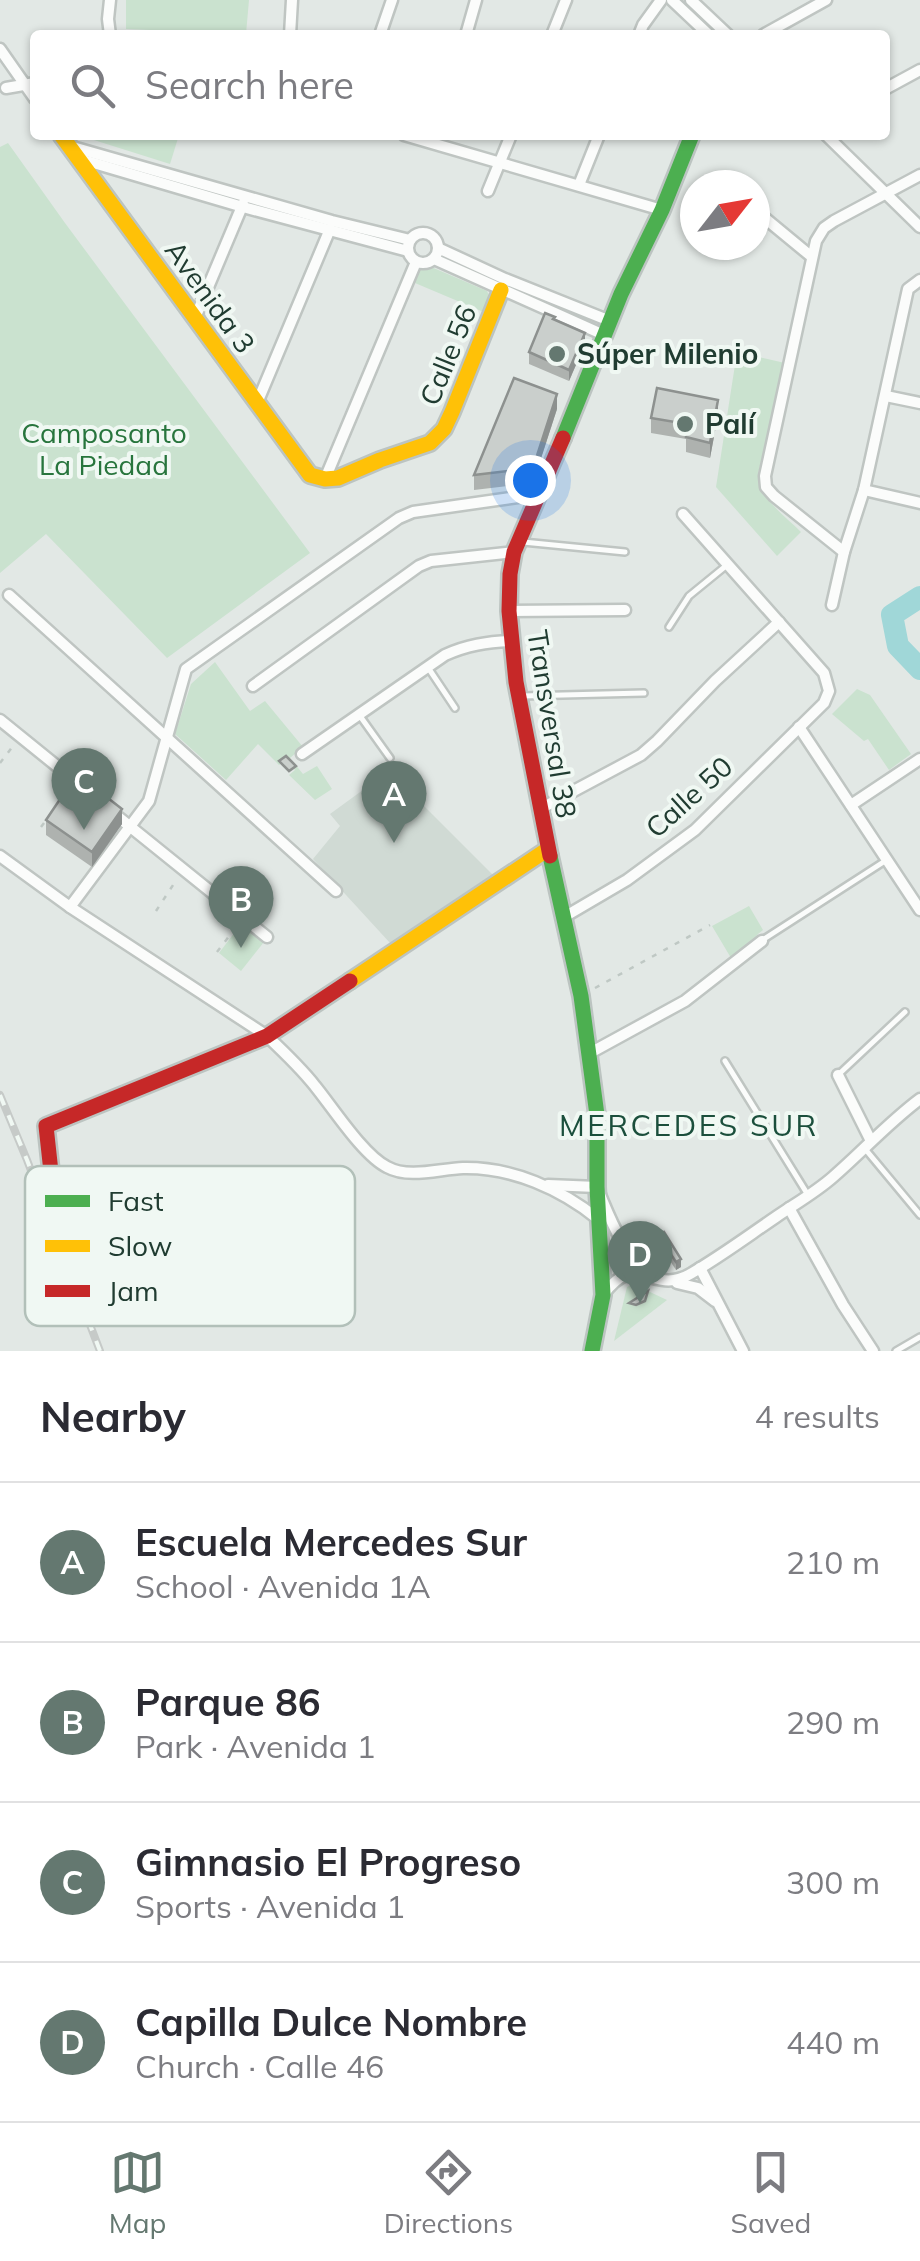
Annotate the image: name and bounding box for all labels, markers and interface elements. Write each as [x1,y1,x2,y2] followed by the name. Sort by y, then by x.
[30,30,890,140] search box
[65,58,120,113] icon: search
[145,61,354,109] text: Search here
[680,170,770,260] north arrow
[158,234,263,360] street label: Avenida 3
[412,300,483,410] street label: Calle 56
[577,336,758,371] place label: Súper Milenio
[546,343,568,365] marker: Súper Milenio
[705,406,757,441] place label: Palí
[674,413,696,435] marker: Palí
[21,415,187,482] park label: Camposanto La Piedad
[505,455,556,506] your location
[520,627,585,820] street label: Transversal 38
[52,748,116,830] pin: C
[638,749,739,845] street label: Calle 50
[362,760,426,843] pin: A
[208,866,274,948] pin: B
[559,1106,819,1144] district label: MERCEDES SUR
[25,1166,355,1326] legend
[108,1183,164,1218] text: Fast
[608,1220,672,1303] pin: D
[108,1228,172,1263] text: Slow
[108,1273,159,1308] text: Jam
[40,1390,186,1443] text: Nearby
[755,1396,880,1436] text: 4 results
[135,1518,527,1566] text: Escuela Mercedes Sur
[60,1542,85,1582] text: A
[786,1542,880,1582] text: 210 m
[135,1566,430,1606] text: School · Avenida 1A
[135,1678,321,1726] text: Parque 86
[61,1702,84,1742] text: B
[786,1702,880,1742] text: 290 m
[135,1726,376,1766] text: Park · Avenida 1
[135,1838,521,1886] text: Gimnasio El Progreso
[62,1862,83,1902] text: C
[786,1862,880,1902] text: 300 m
[135,1886,405,1926] text: Sports · Avenida 1
[135,1998,527,2046] text: Capilla Dulce Nombre
[60,2022,85,2062] text: D
[786,2022,880,2062] text: 440 m
[135,2046,384,2086] text: Church · Calle 46
[109,2145,166,2240] tab: Map
[384,2145,513,2240] tab: Directions
[730,2145,811,2240] tab: Saved

